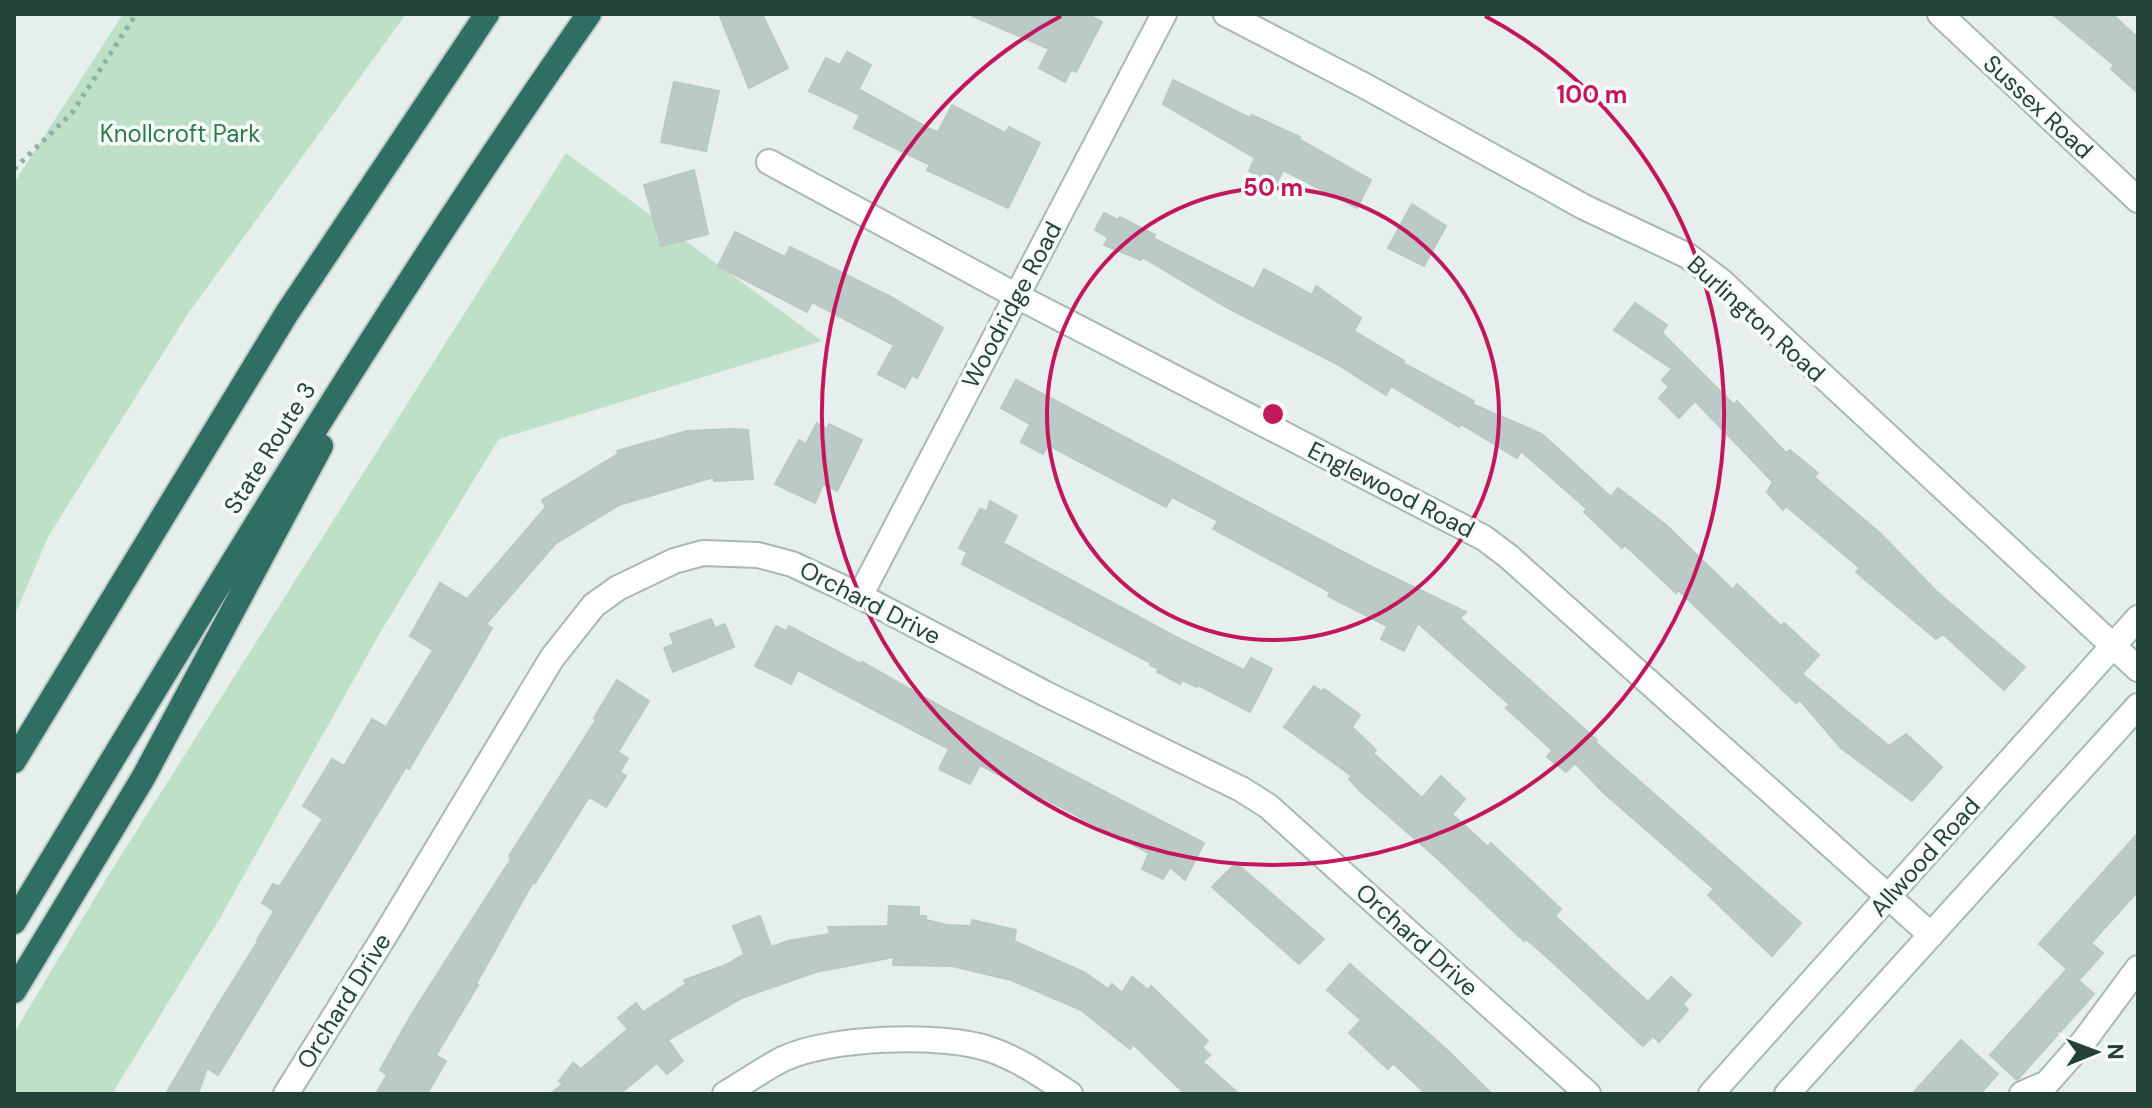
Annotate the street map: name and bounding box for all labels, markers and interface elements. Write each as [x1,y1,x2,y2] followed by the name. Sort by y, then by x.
[1977,48,2100,165] street label: Sussex Road
[1557,79,1627,110] text: 100 m
[100,118,260,149] park label: Knollcroft Park
[1243,172,1303,203] text: 50 m
[955,216,1068,393] street label: Woodridge Road
[1681,249,1832,389] street label: Burlington Road
[217,376,322,520] street label: State Route 3
[1259,400,1287,428] centre of rings
[1303,434,1480,545] street label: Englewood Road
[794,554,946,651] street label: Orchard Drive
[1863,790,1986,923] street label: Allwood Road
[1350,876,1485,1003] street label: Orchard Drive
[290,927,398,1074] street label: Orchard Drive
[2056,1012,2136,1092] north arrow
[2101,1043,2130,1060] text: N

